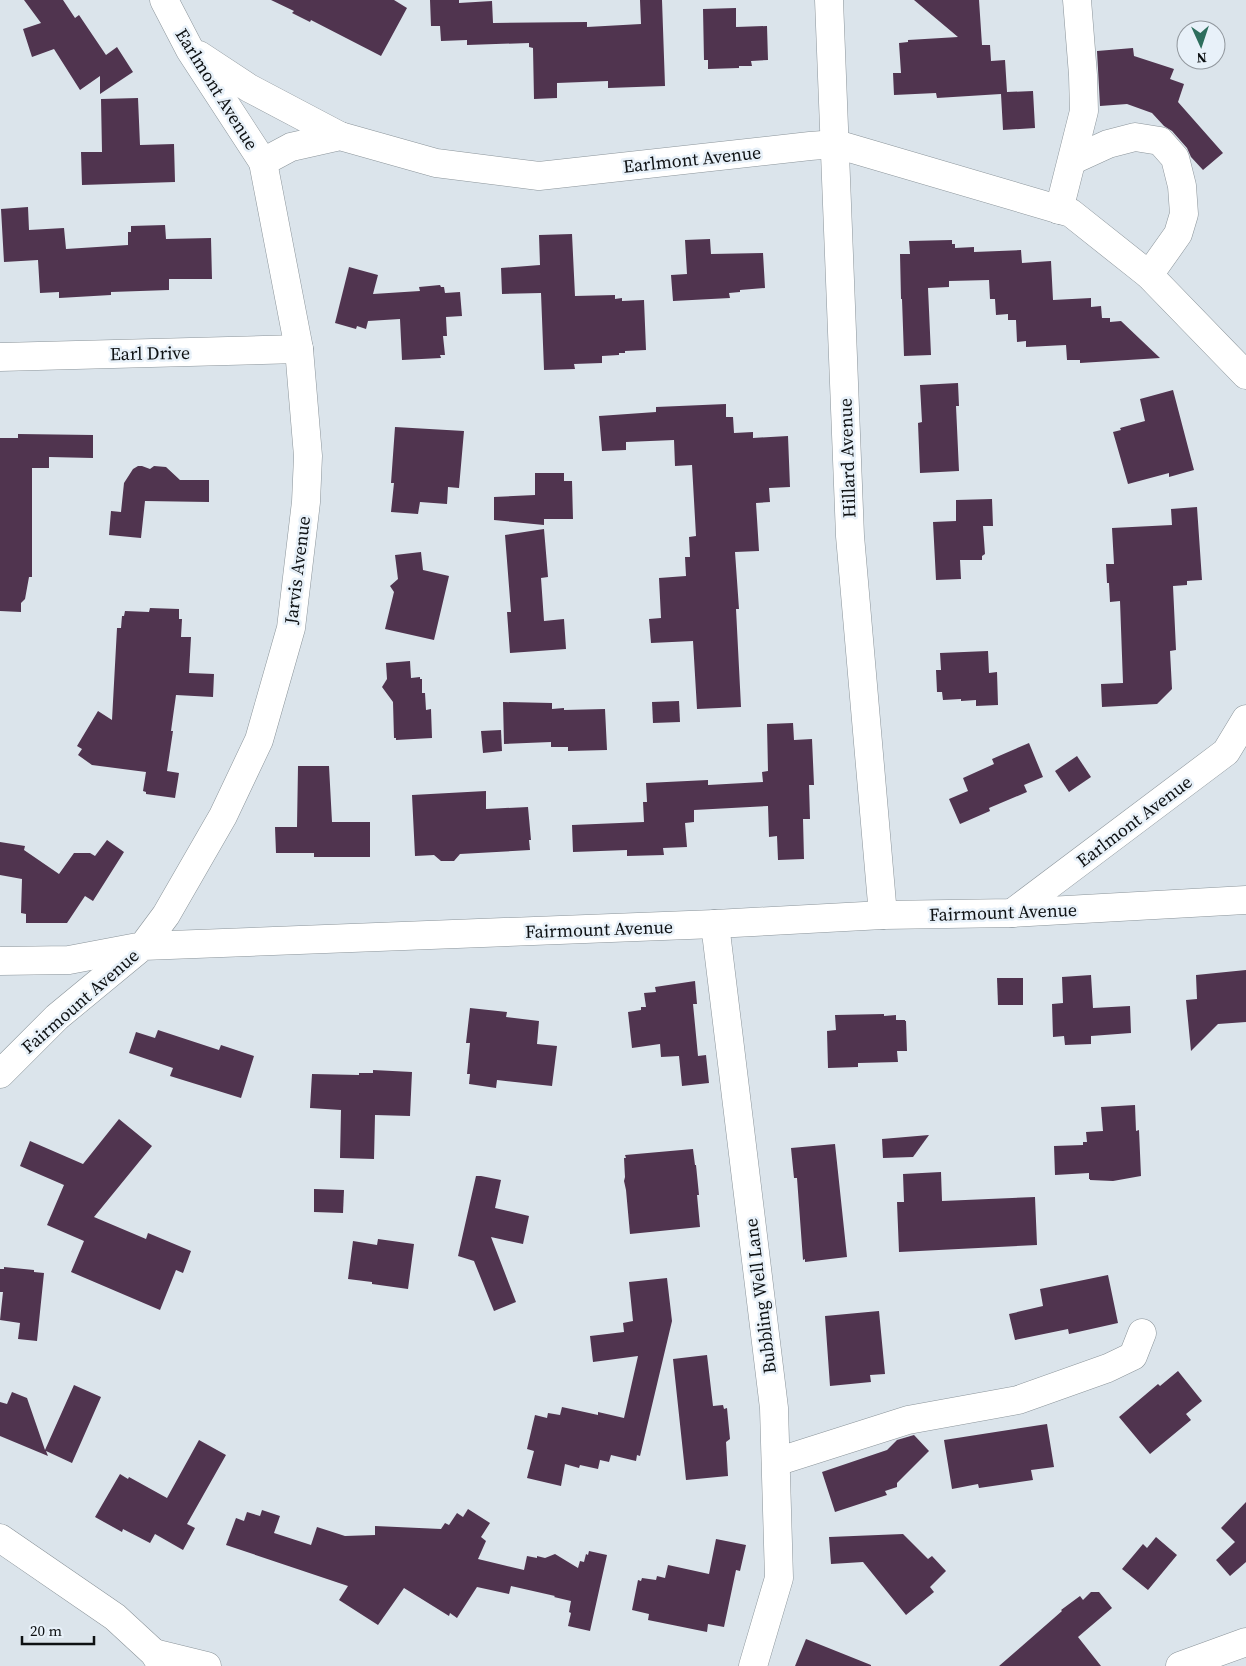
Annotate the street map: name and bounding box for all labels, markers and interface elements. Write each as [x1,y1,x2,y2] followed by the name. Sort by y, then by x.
[1176,20,1226,70] north arrow
[170,24,264,154] street label: Earlmont Avenue
[1196,48,1207,68] text: N
[622,139,762,179] street label: Earlmont Avenue
[110,340,190,366] street label: Earl Drive
[832,398,862,518] street label: Hillard Avenue
[278,515,316,626] street label: Jarvis Avenue
[1071,769,1197,873] street label: Earlmont Avenue
[929,897,1077,927] street label: Fairmount Avenue
[525,914,673,944] street label: Fairmount Avenue
[16,943,144,1059] street label: Fairmount Avenue
[738,1217,782,1375] street label: Bubbling Well Lane
[22,1614,95,1646] scale bar
[30,1620,62,1641] text: 20 m

